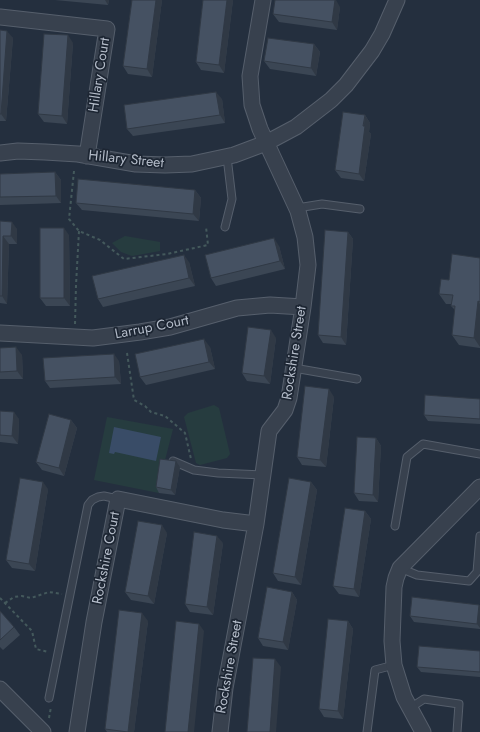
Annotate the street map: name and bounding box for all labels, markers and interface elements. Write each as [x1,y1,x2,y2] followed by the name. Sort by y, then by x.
[86,37,114,113] street label: Hillary Court
[87,148,165,172] street label: Hillary Street
[279,305,311,401] street label: Rockshire Street
[114,313,190,343] street label: Larrup Court
[90,510,124,606] street label: Rockshire Court
[214,619,246,715] street label: Rockshire Street

